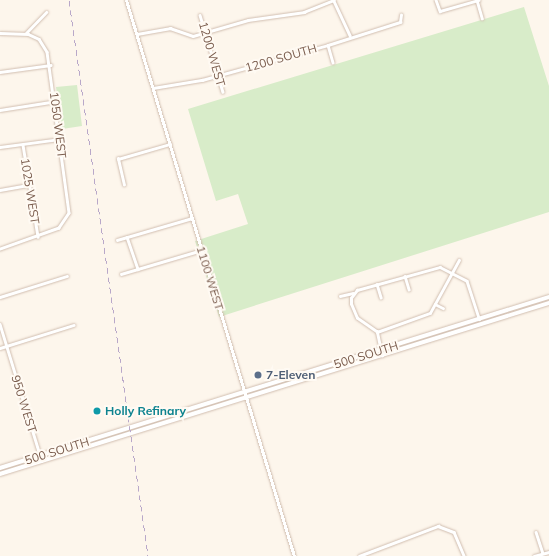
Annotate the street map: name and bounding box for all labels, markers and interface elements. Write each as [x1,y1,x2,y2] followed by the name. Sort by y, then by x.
[196,20,228,88] street label: 1200 WEST
[244,41,318,75] street label: 1200 SOUTH
[47,91,69,159] street label: 1050 WEST
[18,157,42,225] street label: 1025 WEST
[193,244,227,312] street label: 1100 WEST
[332,338,400,372] street label: 500 SOUTH
[266,368,315,382] place label: 7-Eleven
[253,370,263,380] marker: 7-Eleven
[8,373,40,435] street label: 950 WEST
[105,404,186,418] place label: Holly Refinary
[92,406,102,416] marker: Holly Refinary
[23,434,91,468] street label: 500 SOUTH

